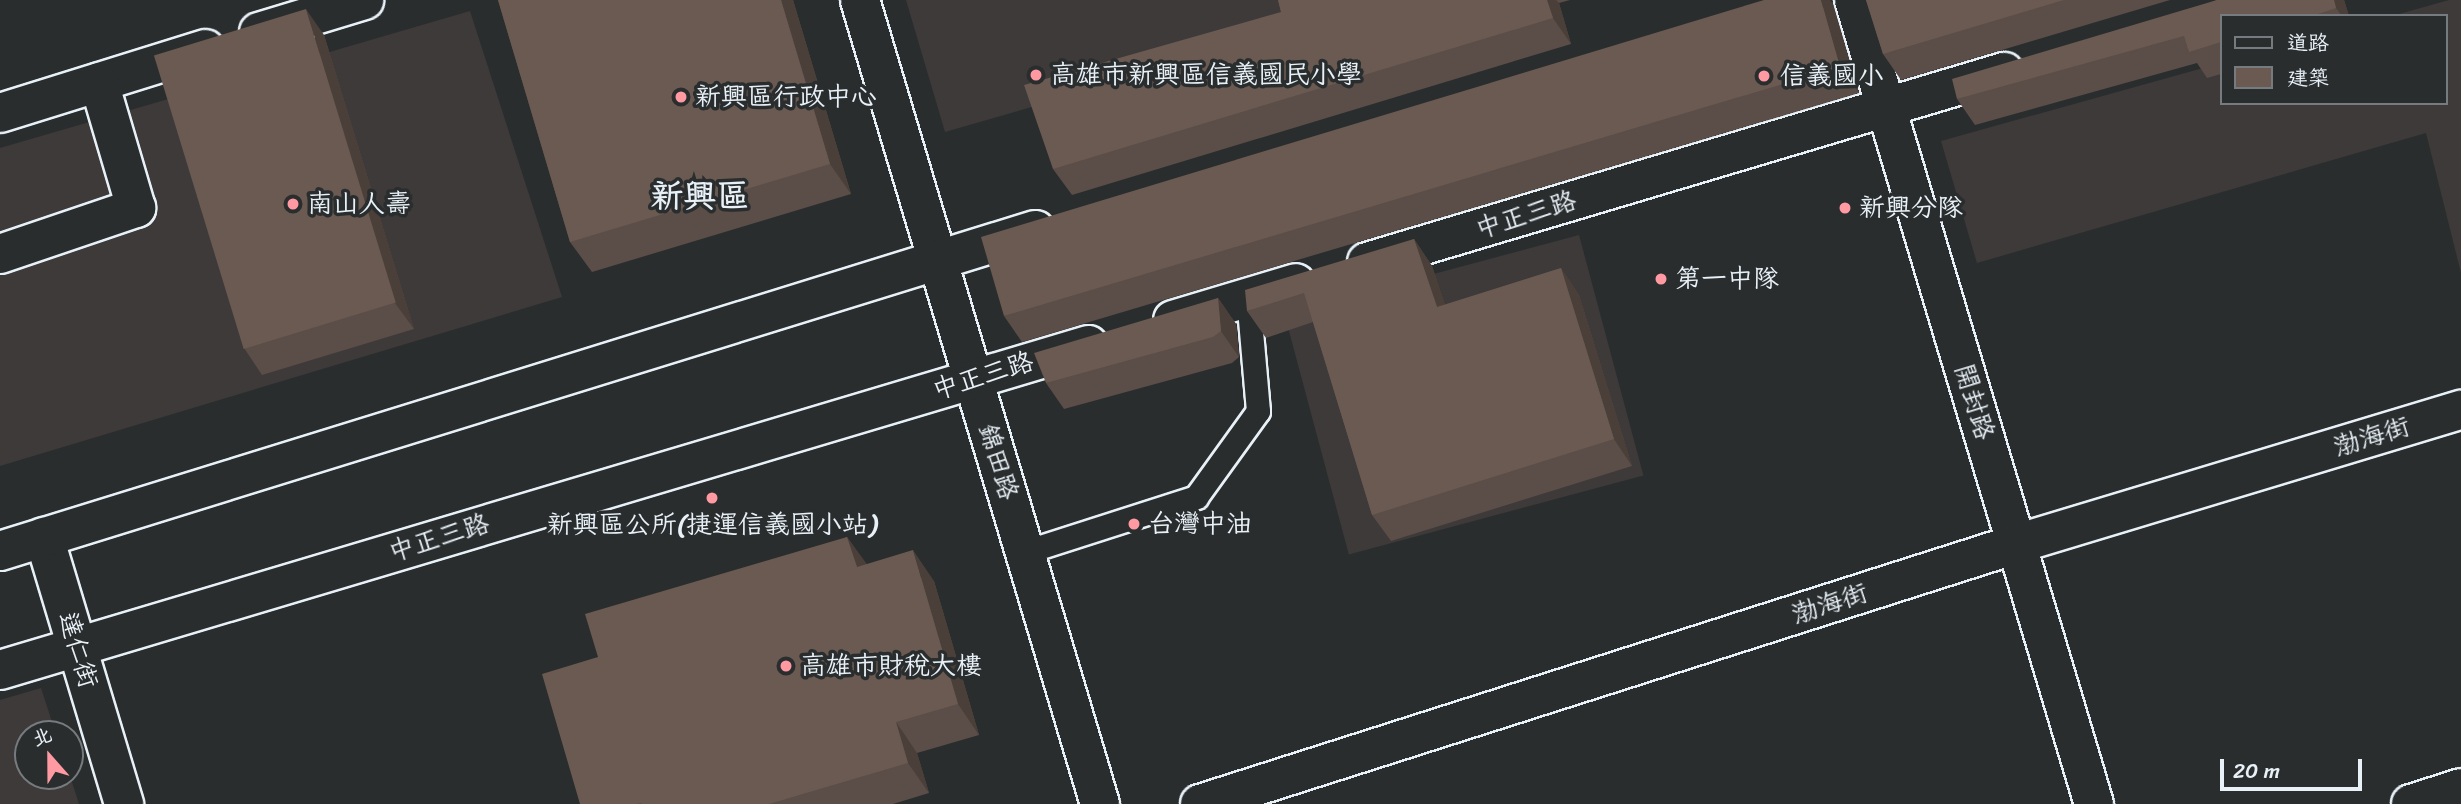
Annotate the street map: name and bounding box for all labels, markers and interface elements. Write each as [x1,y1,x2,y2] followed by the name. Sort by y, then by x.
[2220,14,2447,105] legend
[2287,24,2329,62] text: 道路
[1050,59,1362,91] place label: 高雄市新興區信義國民小學
[2287,59,2329,97] text: 建築
[1780,60,1884,92] place label: 信義國小
[1754,66,1774,86] marker: 信義國小
[1028,67,1044,83] marker: 高雄市新興區信義國民小學
[695,81,877,113] place label: 新興區行政中心
[673,89,689,105] marker: 新興區行政中心
[651,177,749,217] district label: 新興區
[1472,185,1580,245] street label: 中正三路
[307,188,411,220] place label: 南山人壽
[1859,192,1963,224] place label: 新興分隊
[285,196,301,212] marker: 南山人壽
[1837,200,1853,216] marker: 新興分隊
[1675,263,1779,295] place label: 第一中隊
[1653,271,1669,287] marker: 第一中隊
[929,346,1037,406] street label: 中正三路
[1948,360,2000,444] street label: 開封路
[2330,411,2414,463] street label: 渤海街
[972,420,1024,504] street label: 錦田路
[704,490,720,506] marker: 新興區公所(捷運信義國小站)
[385,508,493,568] street label: 中正三路
[1148,508,1252,540] place label: 台灣中油
[547,509,877,541] place label: 新興區公所(捷運信義國小站)
[1126,516,1142,532] marker: 台灣中油
[1788,577,1872,631] street label: 渤海街
[52,608,104,692] street label: 達仁街
[800,650,982,682] place label: 高雄市財稅大樓
[778,658,794,674] marker: 高雄市財稅大樓
[27,718,57,756] text: 北
[14,720,84,790] north arrow
[2223,744,2365,788] scale bar
[2233,752,2280,790] text: 20 m

